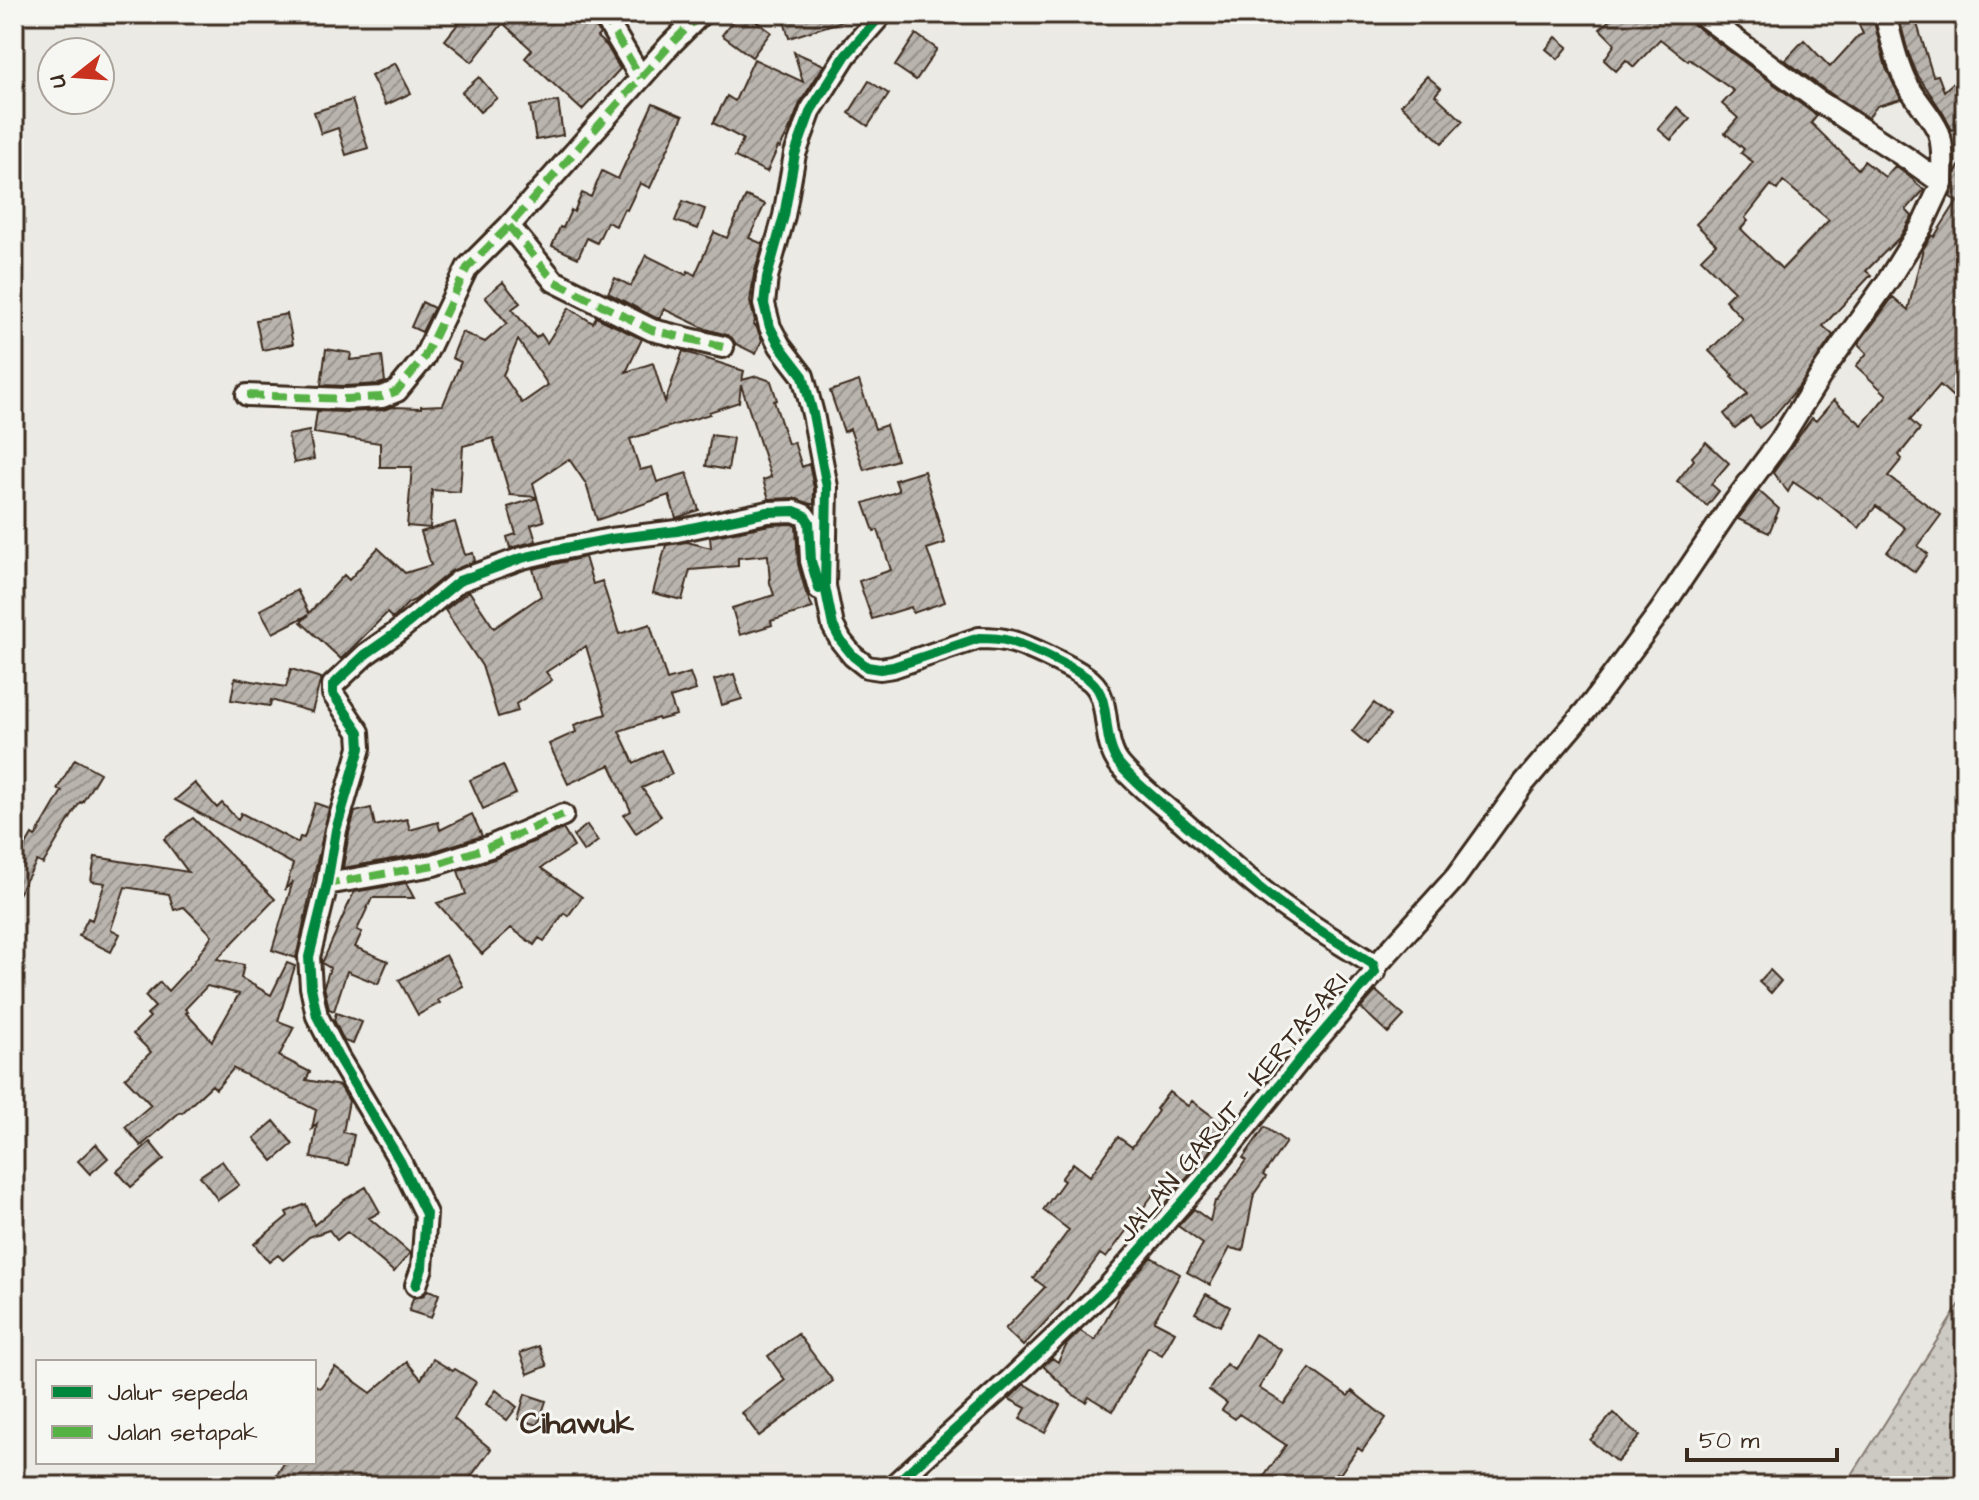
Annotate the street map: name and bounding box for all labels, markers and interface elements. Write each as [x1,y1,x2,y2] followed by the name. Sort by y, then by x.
[36,36,116,116] north arrow
[42,71,75,92] text: U
[1109,965,1357,1251] street label: JALAN GARUT - KERTASARI
[36,1360,316,1464] legend
[108,1376,248,1410] text: Jalur sepeda
[520,1403,634,1445] district label: Cihawuk
[1687,1412,1837,1462] scale bar
[108,1416,258,1450] text: Jalan setapak
[1699,1424,1760,1458] text: 50 m

